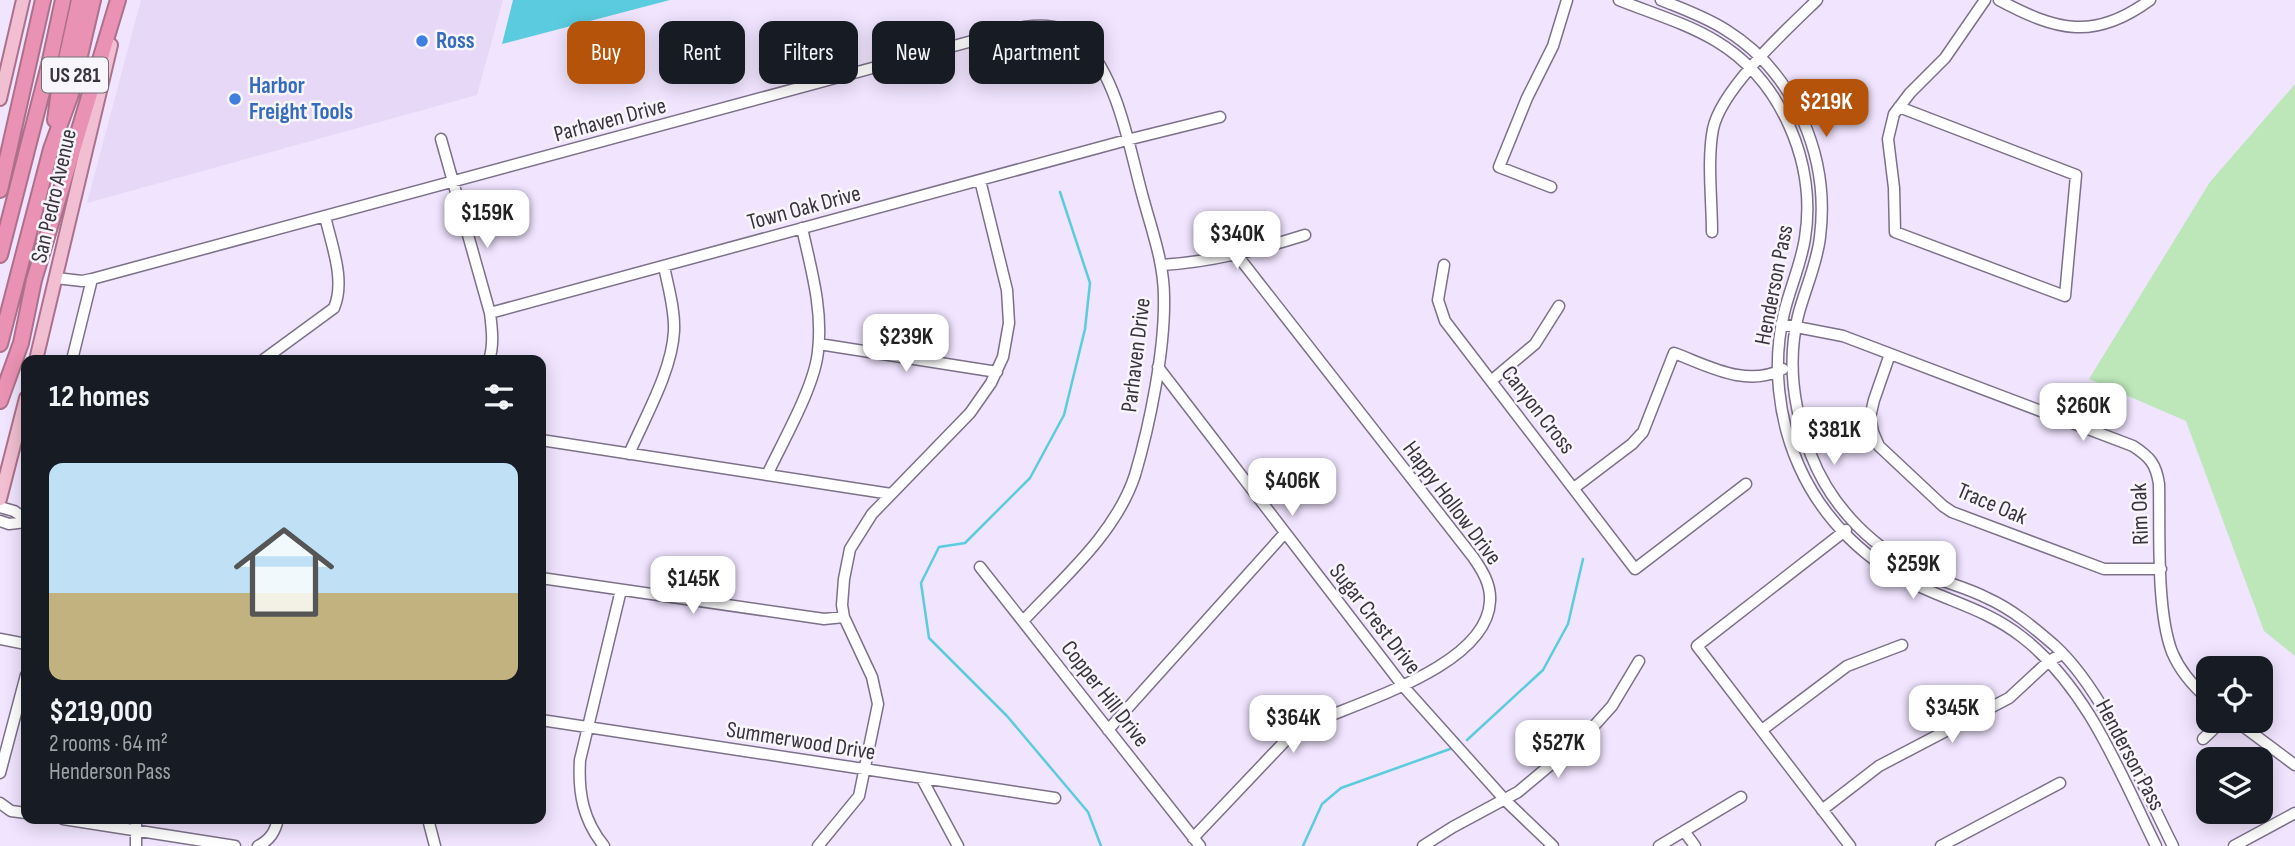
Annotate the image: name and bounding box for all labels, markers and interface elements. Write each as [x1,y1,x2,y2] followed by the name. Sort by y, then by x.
[567,21,645,84] chip: Buy
[659,21,745,84] chip: Rent
[759,21,858,84] chip: Filters
[872,21,955,84] chip: New
[969,21,1104,84] chip: Apartment
[436,27,475,55] place label: Ross
[414,33,430,49] marker: Ross
[42,57,108,92] road number: US 281
[249,72,353,126] place label: Harbor Freight Tools
[1777,80,1875,139] pin: $219K
[1799,88,1853,116] text: $219K
[227,91,243,107] marker: Harbor Freight Tools
[551,92,669,148] street label: Parhaven Drive
[25,126,83,266] street label: San Pedro Avenue
[744,179,864,237] street label: Town Oak Drive
[438,190,536,250] pin: $159K
[460,199,514,227] text: $159K
[1188,212,1286,271] pin: $340K
[1209,220,1265,248] text: $340K
[1749,223,1799,347] street label: Henderson Pass
[1115,296,1157,414] street label: Parhaven Drive
[857,314,955,374] pin: $239K
[879,323,933,351] text: $239K
[1495,360,1581,460] street label: Canyon Cross
[480,378,518,416] icon: filters
[49,379,150,415] text: 12 homes
[2034,384,2132,443] pin: $260K
[2056,392,2110,420] text: $260K
[1785,407,1883,467] pin: $381K
[1807,416,1861,444] text: $381K
[1396,436,1508,570] street label: Happy Hollow Drive
[1243,458,1341,518] pin: $406K
[1264,467,1320,495] text: $406K
[1953,477,2031,531] street label: Trace Oak
[2125,482,2155,546] street label: Rim Oak
[221,509,347,635] icon: home
[1864,542,1962,601] pin: $259K
[1886,550,1940,578] text: $259K
[644,556,742,616] pin: $145K
[1323,558,1427,680] street label: Sugar Crest Drive
[666,565,720,593] text: $145K
[1055,635,1155,753] street label: Copper Hill Drive
[2196,656,2273,824] map controls
[2196,656,2273,733] button: locate
[1903,686,2001,745] pin: $345K
[49,694,153,730] text: $219,000
[1925,694,1979,722] text: $345K
[2089,695,2171,815] street label: Henderson Pass
[1244,696,1342,755] pin: $364K
[1265,704,1321,732] text: $364K
[724,715,878,767] street label: Summerwood Drive
[1509,720,1607,780] pin: $527K
[1531,729,1585,757] text: $527K
[49,730,168,758] text: 2 rooms · 64 m²
[2196,747,2273,824] button: layers
[49,758,171,786] text: Henderson Pass

